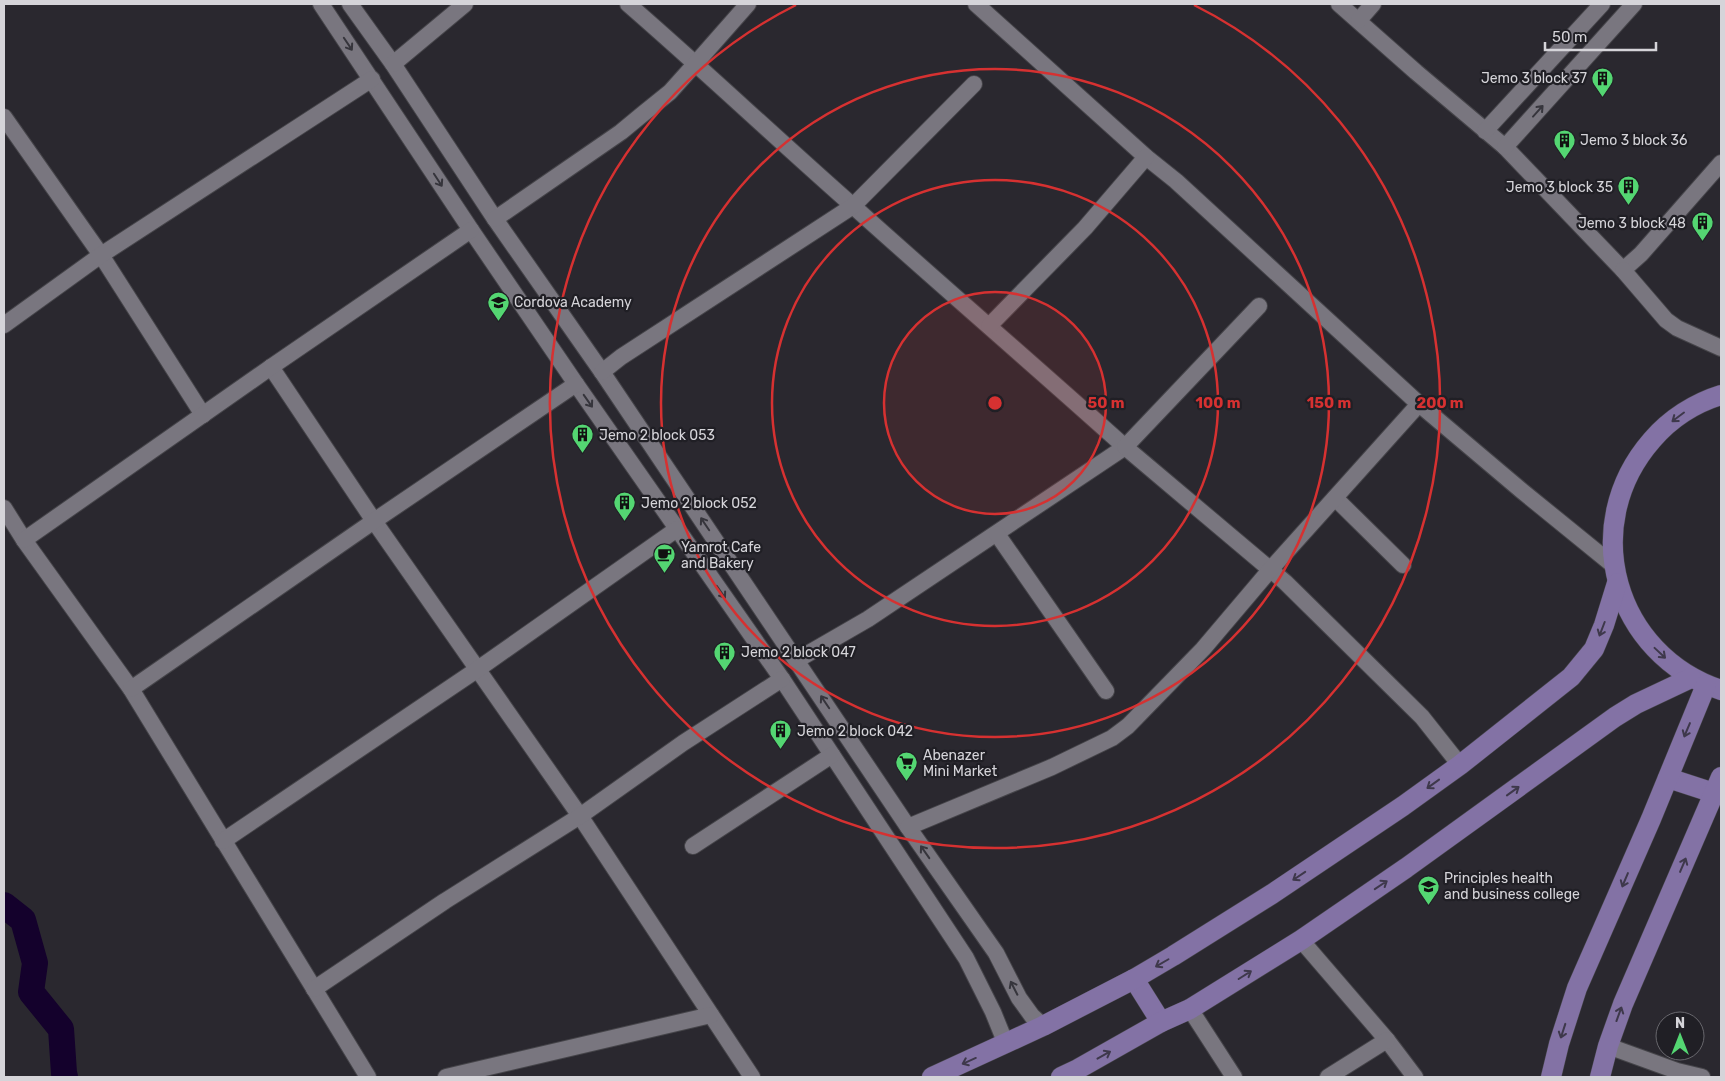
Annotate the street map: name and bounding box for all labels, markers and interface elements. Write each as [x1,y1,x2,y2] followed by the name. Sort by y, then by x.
[1545,20,1656,52] scale bar
[1552,28,1587,46] text: 50 m
[344,37,354,51] one-way arrow
[1591,66,1615,97] building icon: Jemo 3 block 37
[1481,70,1587,87] place label: Jemo 3 block 37
[1532,105,1543,118] one-way arrow
[1552,128,1576,159] building icon: Jemo 3 block 36
[1580,132,1687,149] place label: Jemo 3 block 36
[433,173,443,187] one-way arrow
[1617,175,1641,206] building icon: Jemo 3 block 35
[1506,179,1613,196] place label: Jemo 3 block 35
[1690,211,1714,242] building icon: Jemo 3 block 48
[1578,215,1686,232] place label: Jemo 3 block 48
[486,290,510,321] school or university icon: Cordova Academy
[514,294,632,311] place label: Cordova Academy
[583,394,593,408] one-way arrow
[986,394,1004,412] centre of rings
[1088,394,1124,412] text: 50 m
[1196,394,1240,412] text: 100 m
[1307,394,1351,412] text: 150 m
[1416,394,1464,412] text: 200 m
[1671,412,1685,422] one-way arrow
[571,423,595,454] building icon: Jemo 2 block 053
[599,427,715,444] place label: Jemo 2 block 053
[613,491,637,522] building icon: Jemo 2 block 052
[641,495,757,512] place label: Jemo 2 block 052
[700,517,710,531] one-way arrow
[681,539,761,572] place label: Yamrot Cafe and Bakery
[653,543,677,574] cafe icon: Yamrot Cafe and Bakery
[716,585,726,599] one-way arrow
[1597,621,1606,636] one-way arrow
[713,640,737,671] building icon: Jemo 2 block 047
[741,644,856,661] place label: Jemo 2 block 047
[1653,647,1666,659] one-way arrow
[820,695,830,709] one-way arrow
[769,719,793,750] building icon: Jemo 2 block 042
[1682,722,1692,737] one-way arrow
[797,723,913,740] place label: Jemo 2 block 042
[923,747,998,780] place label: Abenazer Mini Market
[895,751,919,782] supermarket icon: Abenazer Mini Market
[1426,779,1440,789] one-way arrow
[1506,786,1520,796] one-way arrow
[920,845,930,859] one-way arrow
[1679,858,1689,873] one-way arrow
[1444,870,1580,903] place label: Principles health and business college
[1292,871,1306,881] one-way arrow
[1619,872,1629,887] one-way arrow
[1416,874,1440,905] school or university icon: Principles health and business college
[1374,880,1388,890] one-way arrow
[1154,958,1169,968] one-way arrow
[1238,969,1252,979] one-way arrow
[1009,980,1019,995] one-way arrow
[1615,1007,1624,1022] one-way arrow
[1655,1011,1705,1061] north arrow
[1675,1015,1685,1032] text: N
[1558,1022,1568,1038] one-way arrow
[1096,1049,1111,1059] one-way arrow
[962,1056,977,1066] one-way arrow

